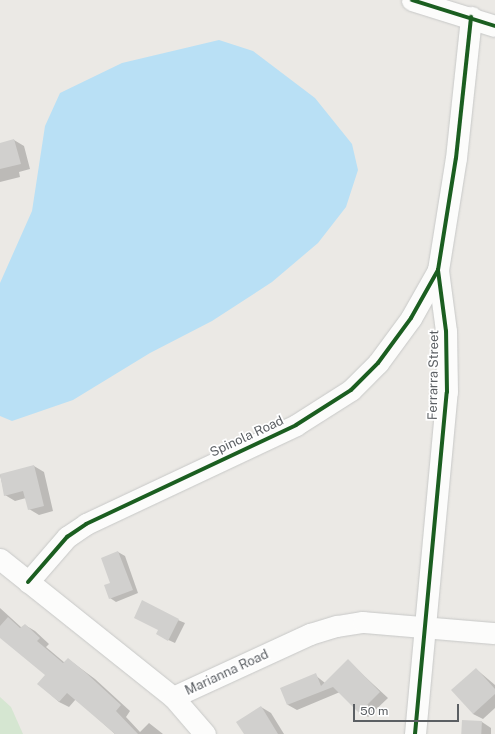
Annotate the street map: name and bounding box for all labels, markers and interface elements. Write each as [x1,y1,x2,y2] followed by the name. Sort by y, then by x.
[425,330,443,420] street label: Ferrarra Street
[208,413,286,461] street label: Spinola Road
[183,647,271,699] street label: Marianna Road
[355,696,461,722] scale bar
[360,704,388,718] text: 50 m

